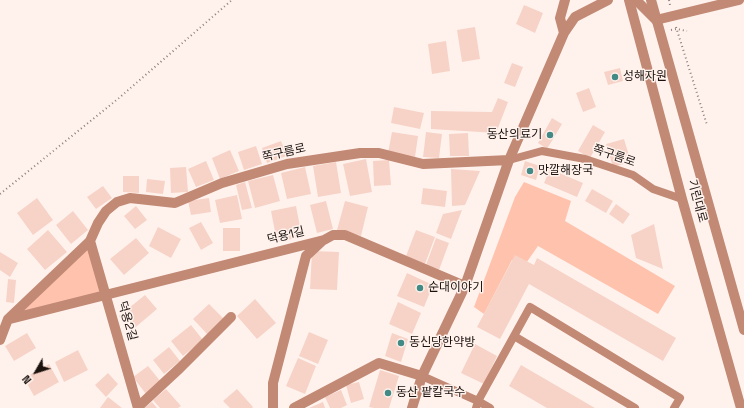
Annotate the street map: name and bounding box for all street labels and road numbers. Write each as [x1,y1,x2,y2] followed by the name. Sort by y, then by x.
[261,141,307,165] street label: 쪽구름로
[591,142,637,170] street label: 쪽구름로
[684,178,710,224] street label: 기린대로
[266,224,306,248] street label: 덕용1길
[115,300,139,342] street label: 덕용2길

